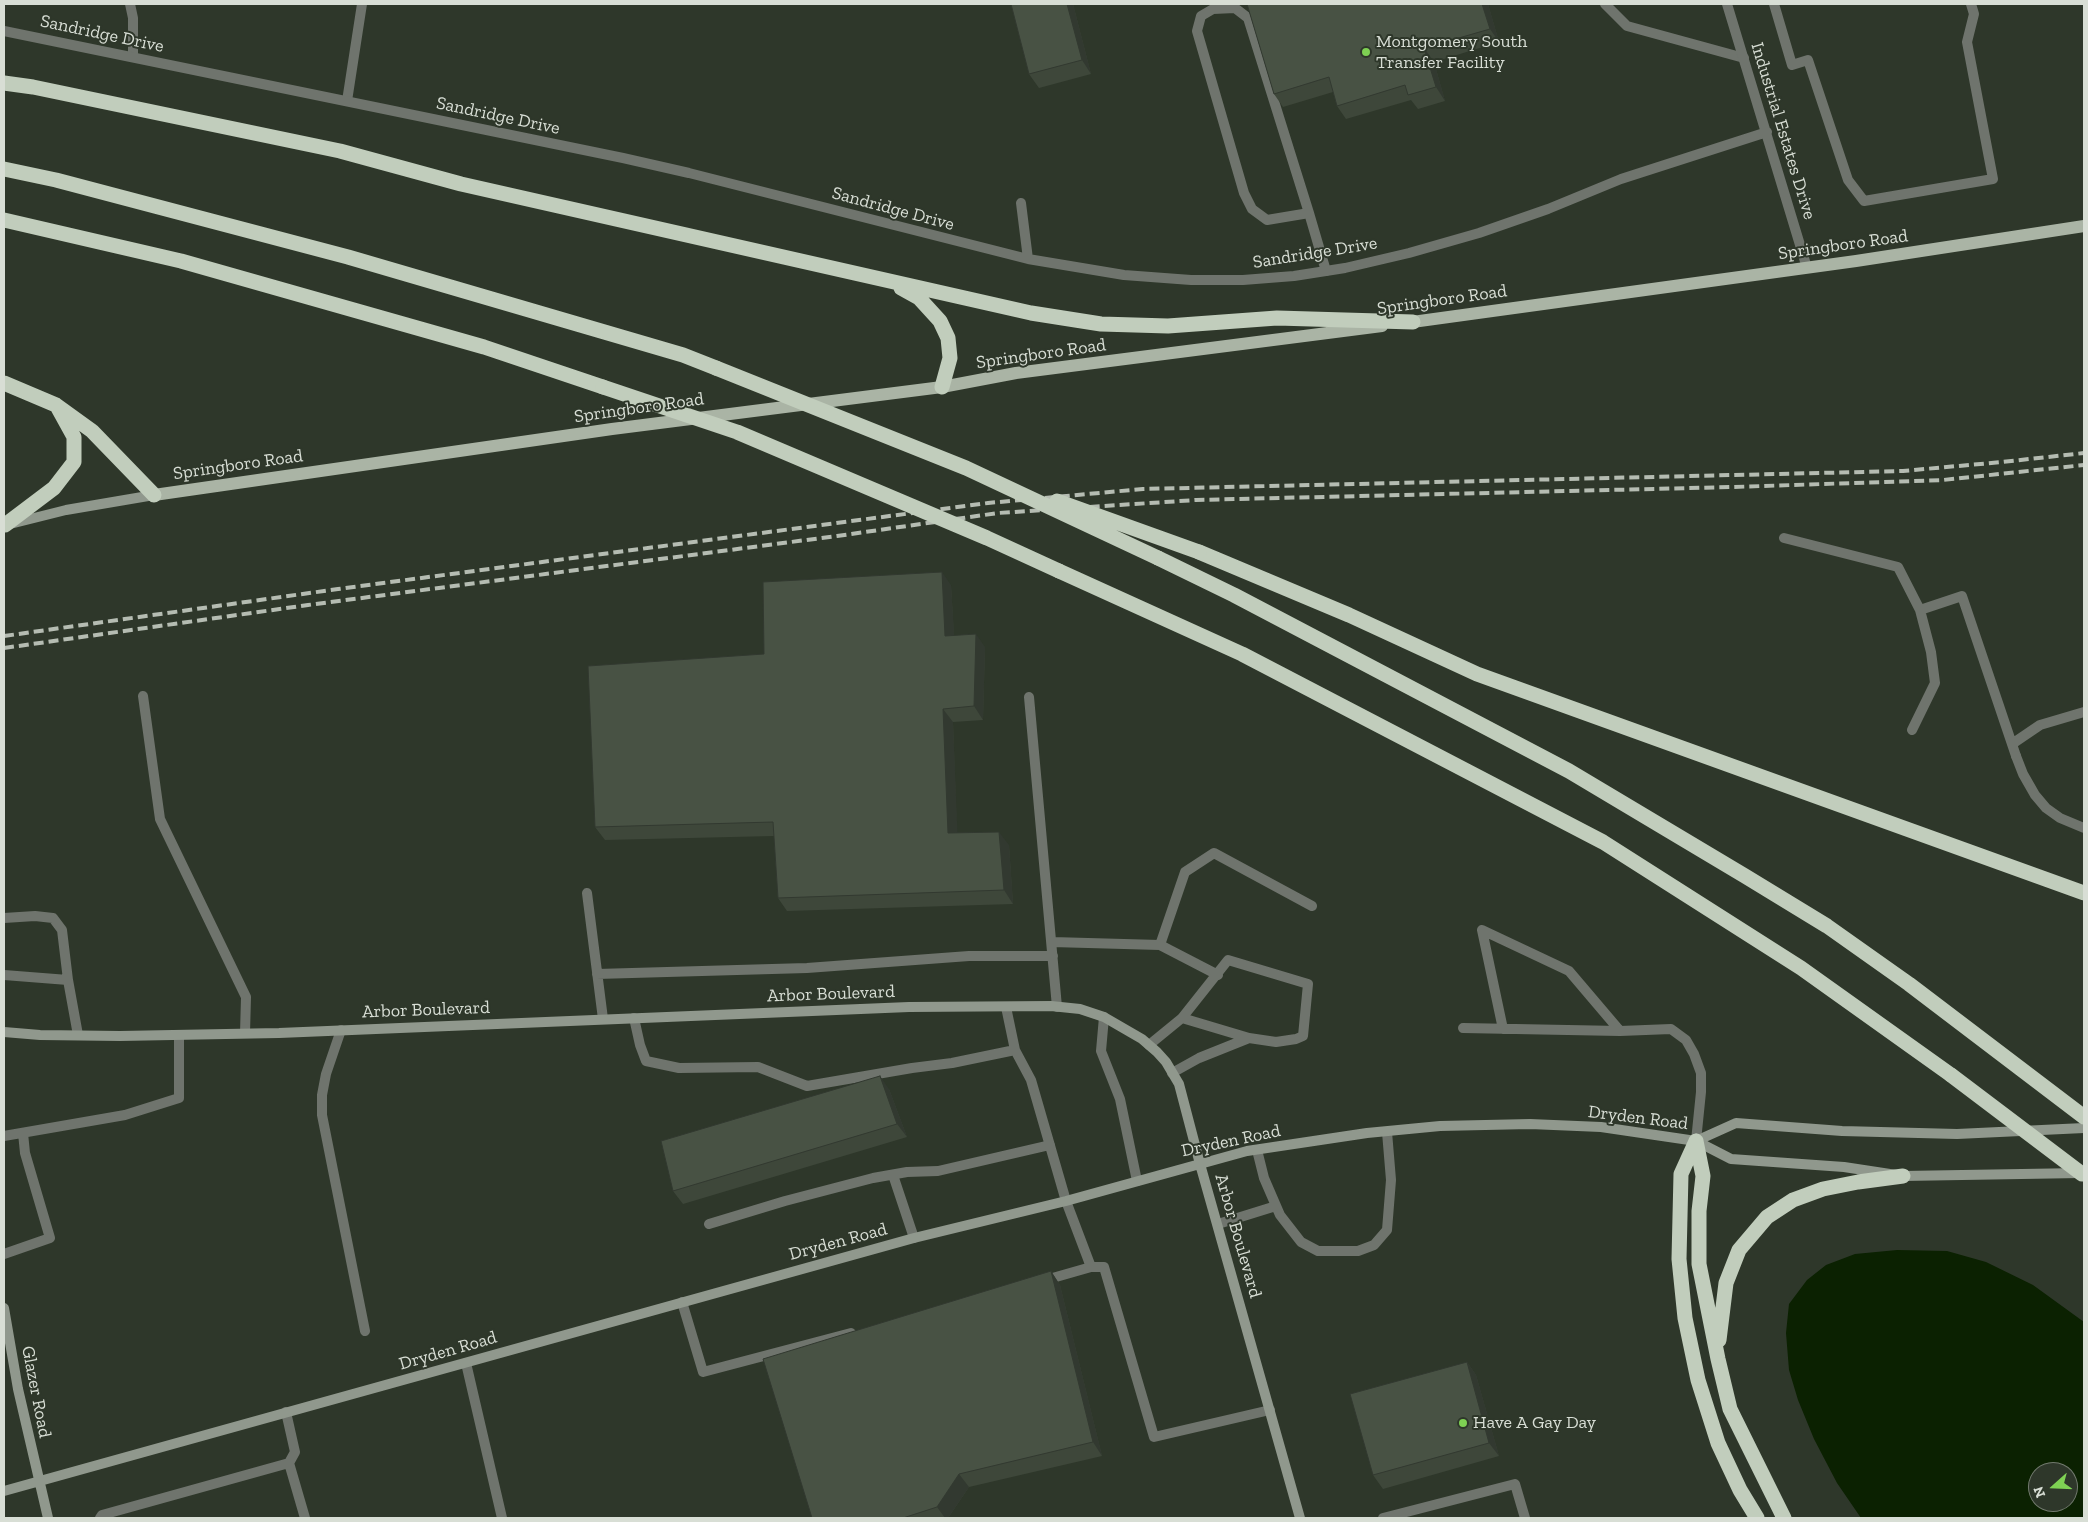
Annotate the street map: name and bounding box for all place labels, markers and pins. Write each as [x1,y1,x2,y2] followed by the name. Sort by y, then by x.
[1376,31,1527,74] place label: Montgomery South Transfer Facility
[1360,46,1372,58] marker: Montgomery South Transfer Facility
[1473,1412,1596,1434] place label: Have A Gay Day
[1457,1417,1469,1429] marker: Have A Gay Day

